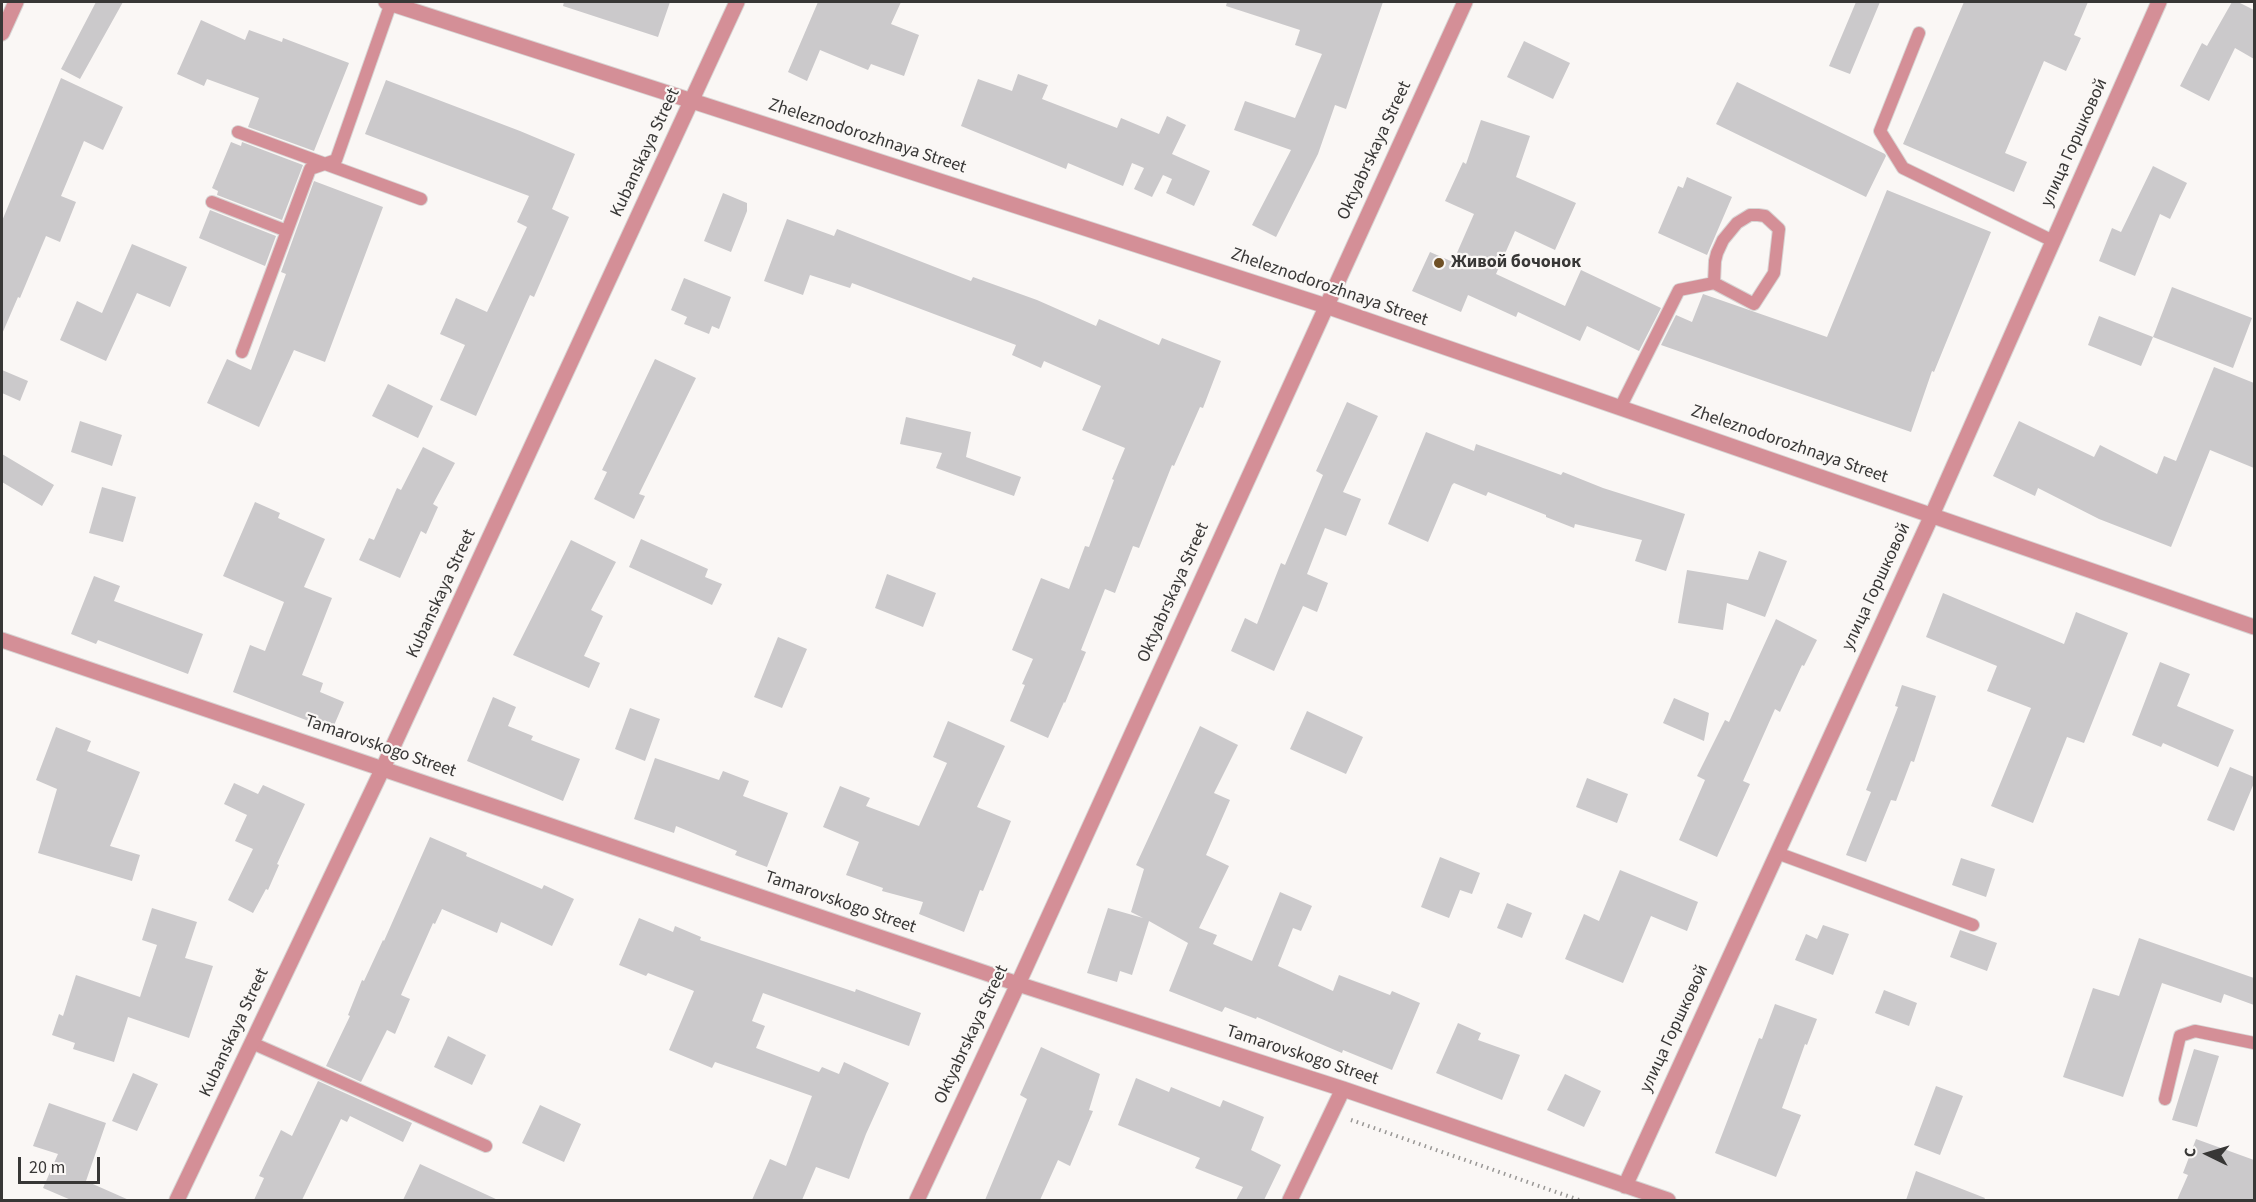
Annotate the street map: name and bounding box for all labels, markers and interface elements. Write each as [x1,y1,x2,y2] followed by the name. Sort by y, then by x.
[2037,75,2113,211] street label: улица Горшковой
[1333,78,1417,224] street label: Oktyabrskaya Street
[607,85,685,221] street label: Kubanskaya Street
[765,95,969,179] street label: Zheleznodorozhnaya Street
[1228,244,1430,332] street label: Zheleznodorozhnaya Street
[1451,252,1581,274] place label: Живой бочонок
[1432,256,1446,270] marker: Живой бочонок
[1688,401,1890,489] street label: Zheleznodorozhnaya Street
[1133,520,1215,666] street label: Oktyabrskaya Street
[1838,520,1916,654] street label: улица Горшковой
[403,526,481,662] street label: Kubanskaya Street
[301,711,459,783] street label: Tamarovskogo Street
[761,867,919,939] street label: Tamarovskogo Street
[930,962,1014,1108] street label: Oktyabrskaya Street
[1636,962,1714,1096] street label: улица Горшковой
[196,965,274,1101] street label: Kubanskaya Street
[1223,1021,1381,1091] street label: Tamarovskogo Street
[2178,1124,2238,1184] north arrow
[21,1145,104,1183] scale bar
[2179,1147,2201,1158] text: С
[29,1155,65,1180] text: 20 m

